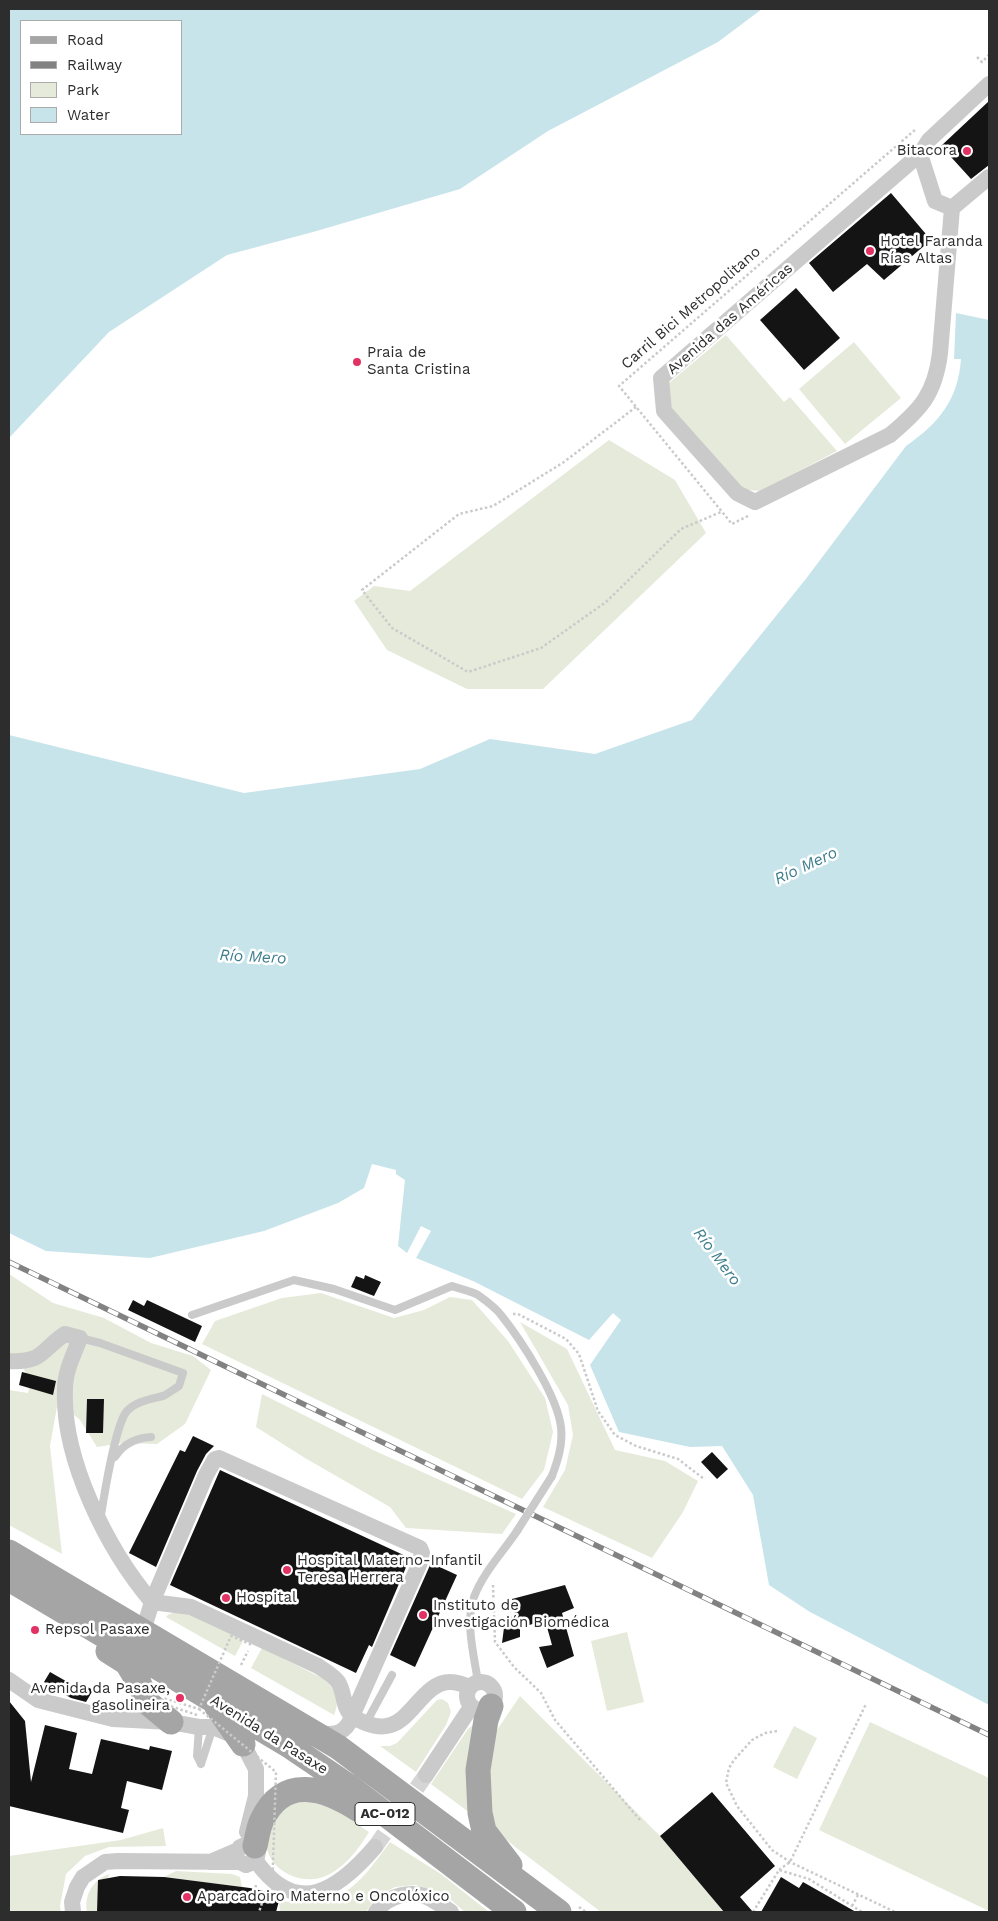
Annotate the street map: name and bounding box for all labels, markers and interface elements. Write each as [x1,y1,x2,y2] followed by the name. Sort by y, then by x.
[20,20,182,135] legend
[67,31,104,49] text: Road
[67,56,122,74] text: Railway
[67,81,99,99] text: Park
[67,106,110,124] text: Water
[897,142,957,160] place label: Bitacora
[961,145,973,157] marker: Bitacora
[880,233,983,268] place label: Hotel Faranda Rías Altas
[618,243,764,373] street label: Carril Bici Metropolitano
[864,245,876,257] marker: Hotel Faranda Rías Altas
[663,259,797,379] street label: Avenida das Américas
[367,344,470,379] place label: Praia de Santa Cristina
[351,356,363,368] marker: Praia de Santa Cristina
[772,843,840,889] water label: Río Mero
[219,946,287,968] water label: Río Mero
[689,1224,745,1290] water label: Río Mero
[297,1552,482,1587] place label: Hospital Materno-Infantil Teresa Herrera
[281,1564,293,1576] marker: Hospital Materno-Infantil Teresa Herrera
[236,1589,297,1607] place label: Hospital
[220,1592,232,1604] marker: Hospital
[433,1597,609,1632] place label: Instituto de Investigación Biomédica
[417,1609,429,1621] marker: Instituto de Investigación Biomédica
[45,1621,150,1639] place label: Repsol Pasaxe
[29,1624,41,1636] marker: Repsol Pasaxe
[30,1680,170,1715] place label: Avenida da Pasaxe, gasolineira
[207,1691,331,1779] street label: Avenida da Pasaxe
[174,1692,186,1704] marker: Avenida da Pasaxe, gasolineira
[355,1802,415,1826] road number: AC-012
[197,1888,450,1906] place label: Aparcadoiro Materno e Oncolóxico
[181,1891,193,1903] marker: Aparcadoiro Materno e Oncolóxico

